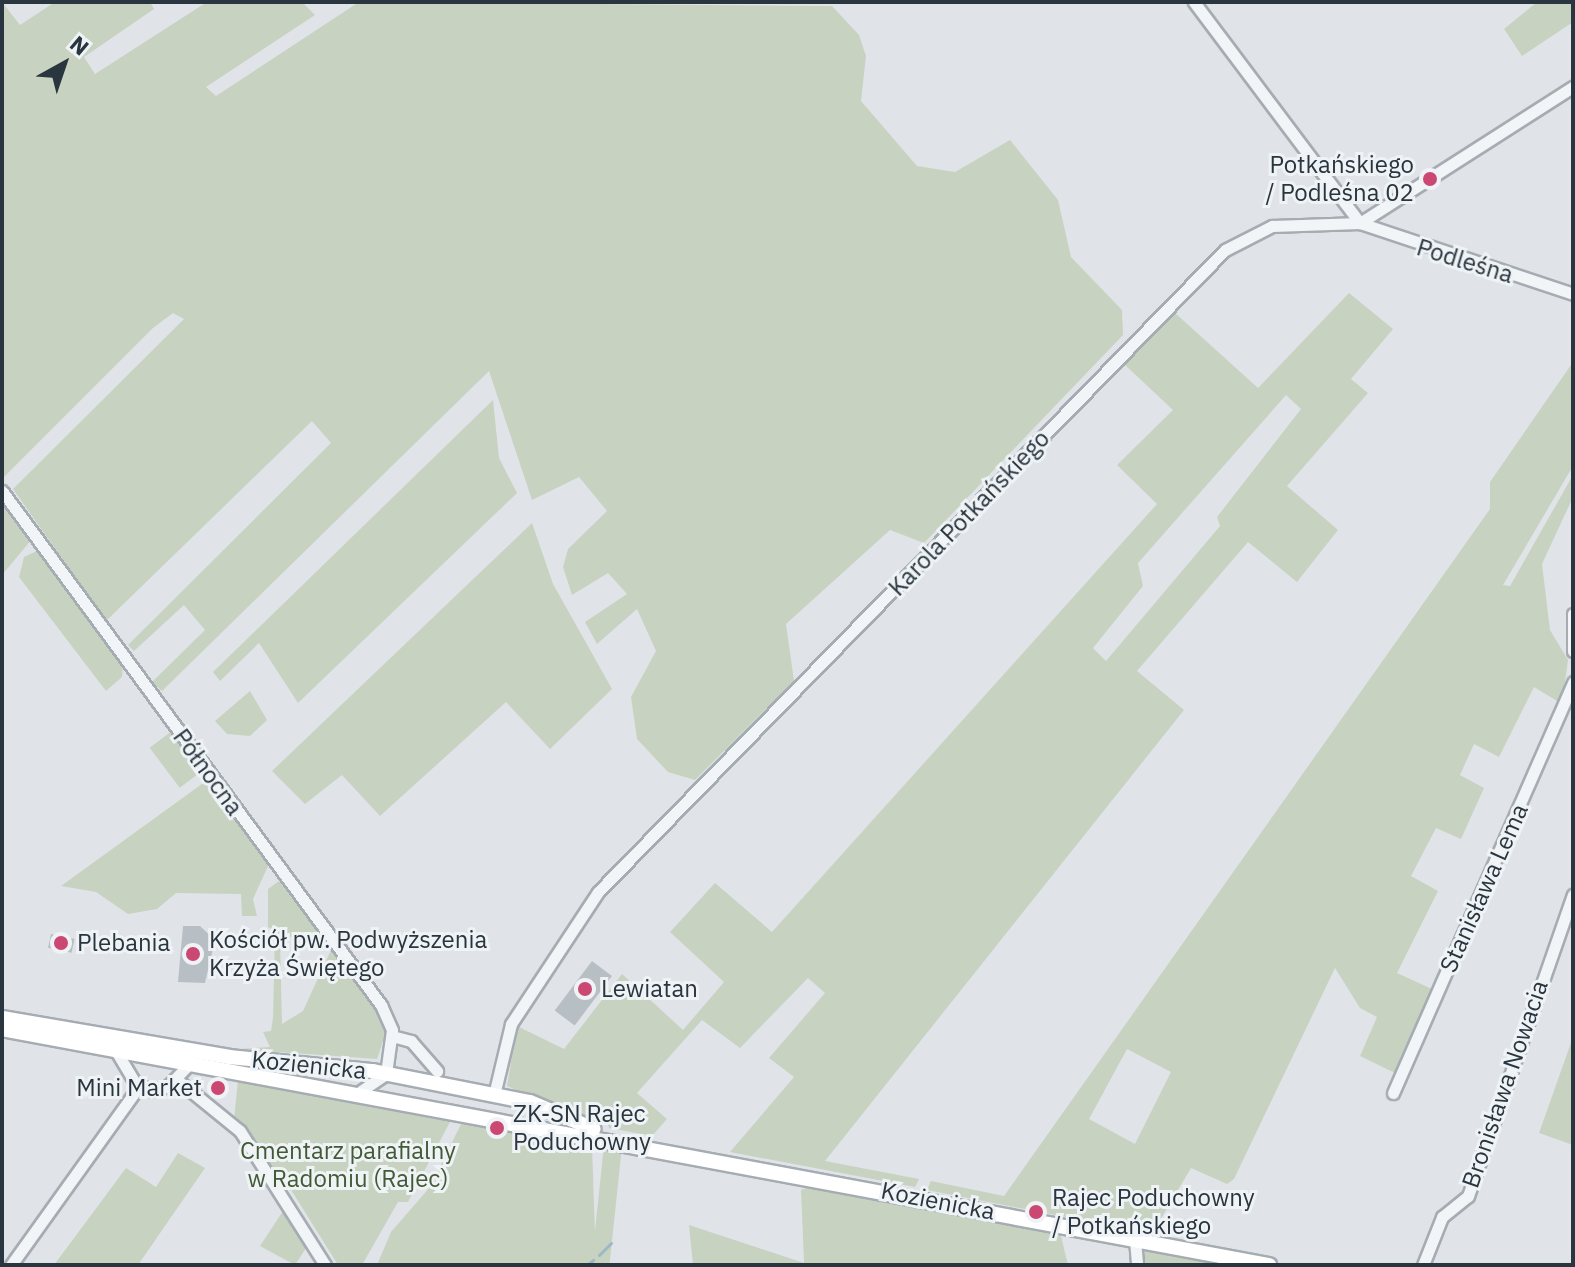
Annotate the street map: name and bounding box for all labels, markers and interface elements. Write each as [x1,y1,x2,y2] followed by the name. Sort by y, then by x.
[24,24,104,104] north arrow
[64,29,95,61] text: N
[1265,151,1414,207] place label: Potkańskiego / Podleśna 02
[1421,170,1439,188] marker: Potkańskiego / Podleśna 02
[1413,233,1517,289] street label: Podleśna
[883,424,1055,602] street label: Karola Potkańskiego
[167,723,249,821] street label: Północna
[1434,799,1534,977] street label: Stanisława Lema
[209,926,487,982] place label: Kościół pw. Podwyższenia Krzyża Świętego
[77,929,170,957] place label: Plebania
[52,934,70,952] marker: Plebania
[184,945,202,963] marker: Kościół pw. Podwyższenia Krzyża Świętego
[601,975,698,1003] place label: Lewiatan
[1456,977,1554,1191] street label: Bronisława Nowacia
[576,980,594,998] marker: Lewiatan
[250,1045,368,1085] street label: Kozienicka
[76,1074,202,1102] place label: Mini Market
[209,1079,227,1097] marker: Mini Market
[513,1100,651,1156] place label: ZK-SN Rajec Poduchowny
[488,1119,506,1137] marker: ZK-SN Rajec Poduchowny
[240,1137,456,1193] park label: Cmentarz parafialny w Radomiu (Rajec)
[879,1176,997,1226] street label: Kozienicka
[1052,1184,1255,1240] place label: Rajec Poduchowny / Potkańskiego
[1027,1203,1045,1221] marker: Rajec Poduchowny / Potkańskiego

